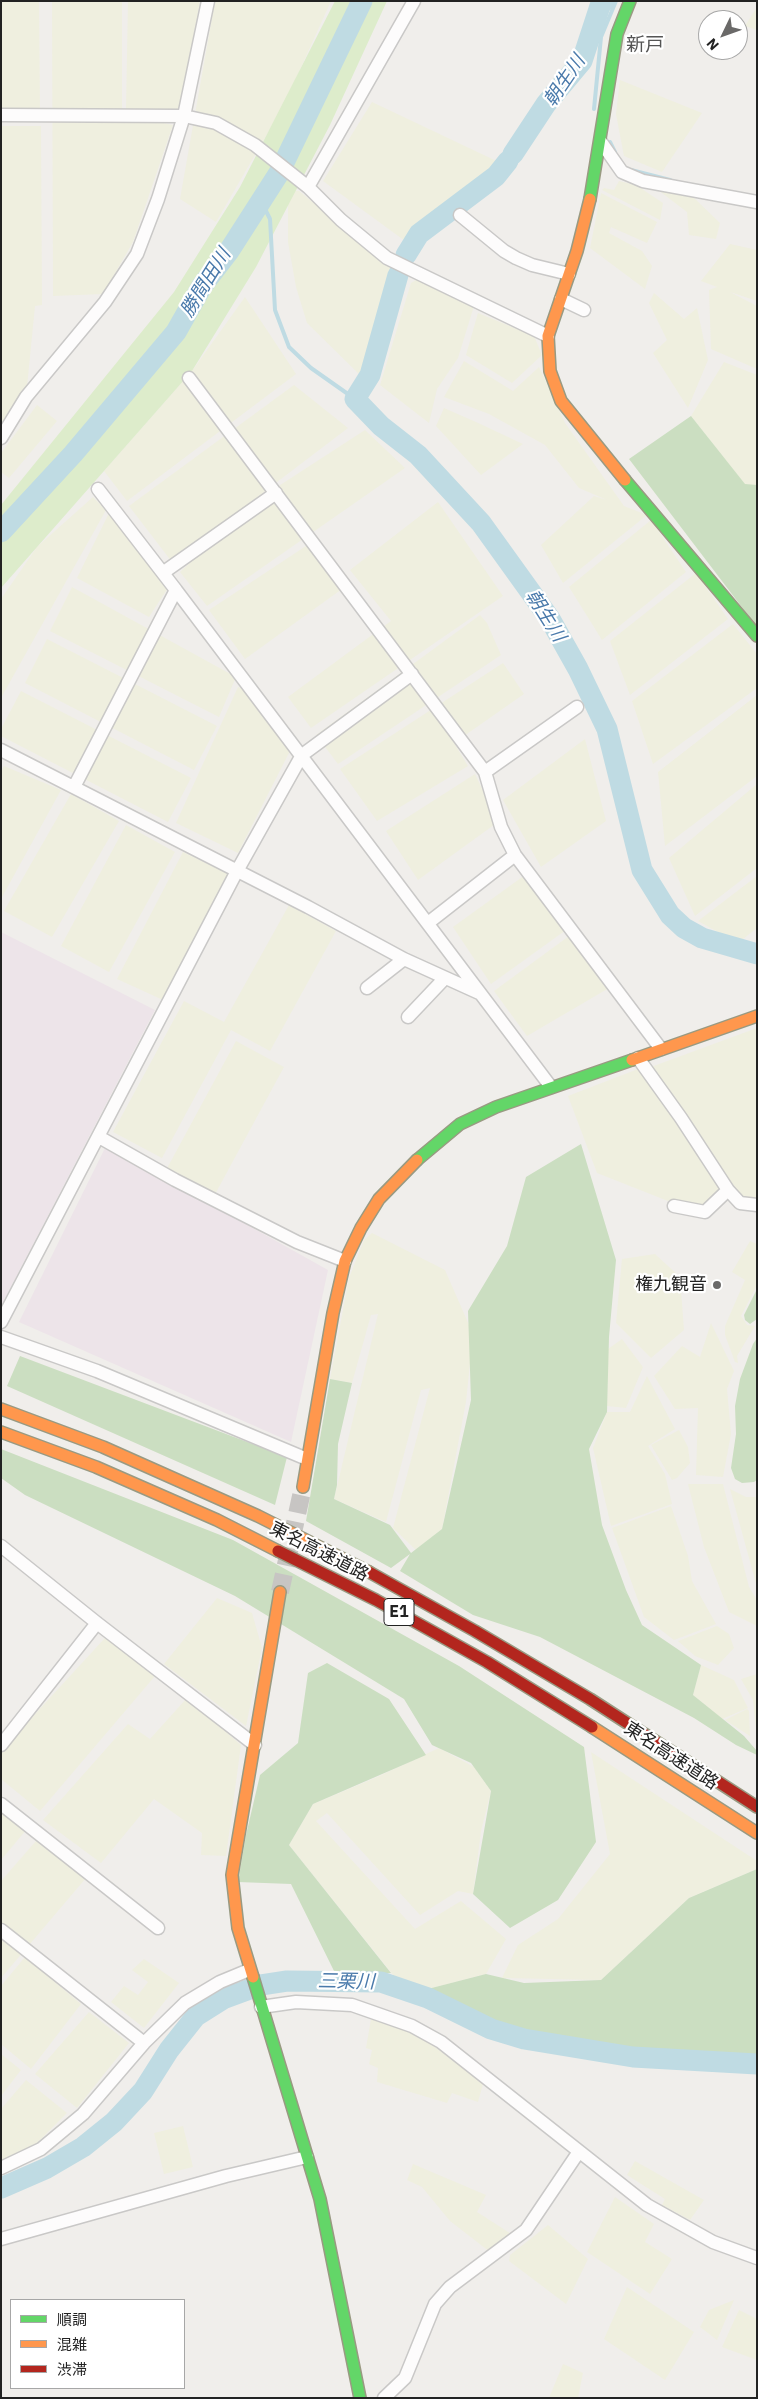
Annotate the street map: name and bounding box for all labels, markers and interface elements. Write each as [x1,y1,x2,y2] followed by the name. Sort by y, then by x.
[698,10,748,60] north arrow
[626,35,664,57] district label: 新戸
[703,35,723,54] text: N
[540,51,590,111] water label: 朝生川
[176,245,236,321] water label: 勝間田川
[520,586,570,646] water label: 朝生川
[635,1274,707,1296] place label: 権九観音
[711,1279,723,1291] marker: 権九観音
[266,1518,372,1586] street label: 東名高速道路
[384,1598,414,1625] road number: E1
[620,1718,722,1794] street label: 東名高速道路
[317,1970,375,1994] water label: 三栗川
[10,2299,185,2389] legend
[57,2310,87,2329] text: 順調
[57,2335,87,2354] text: 混雑
[57,2360,87,2379] text: 渋滞

